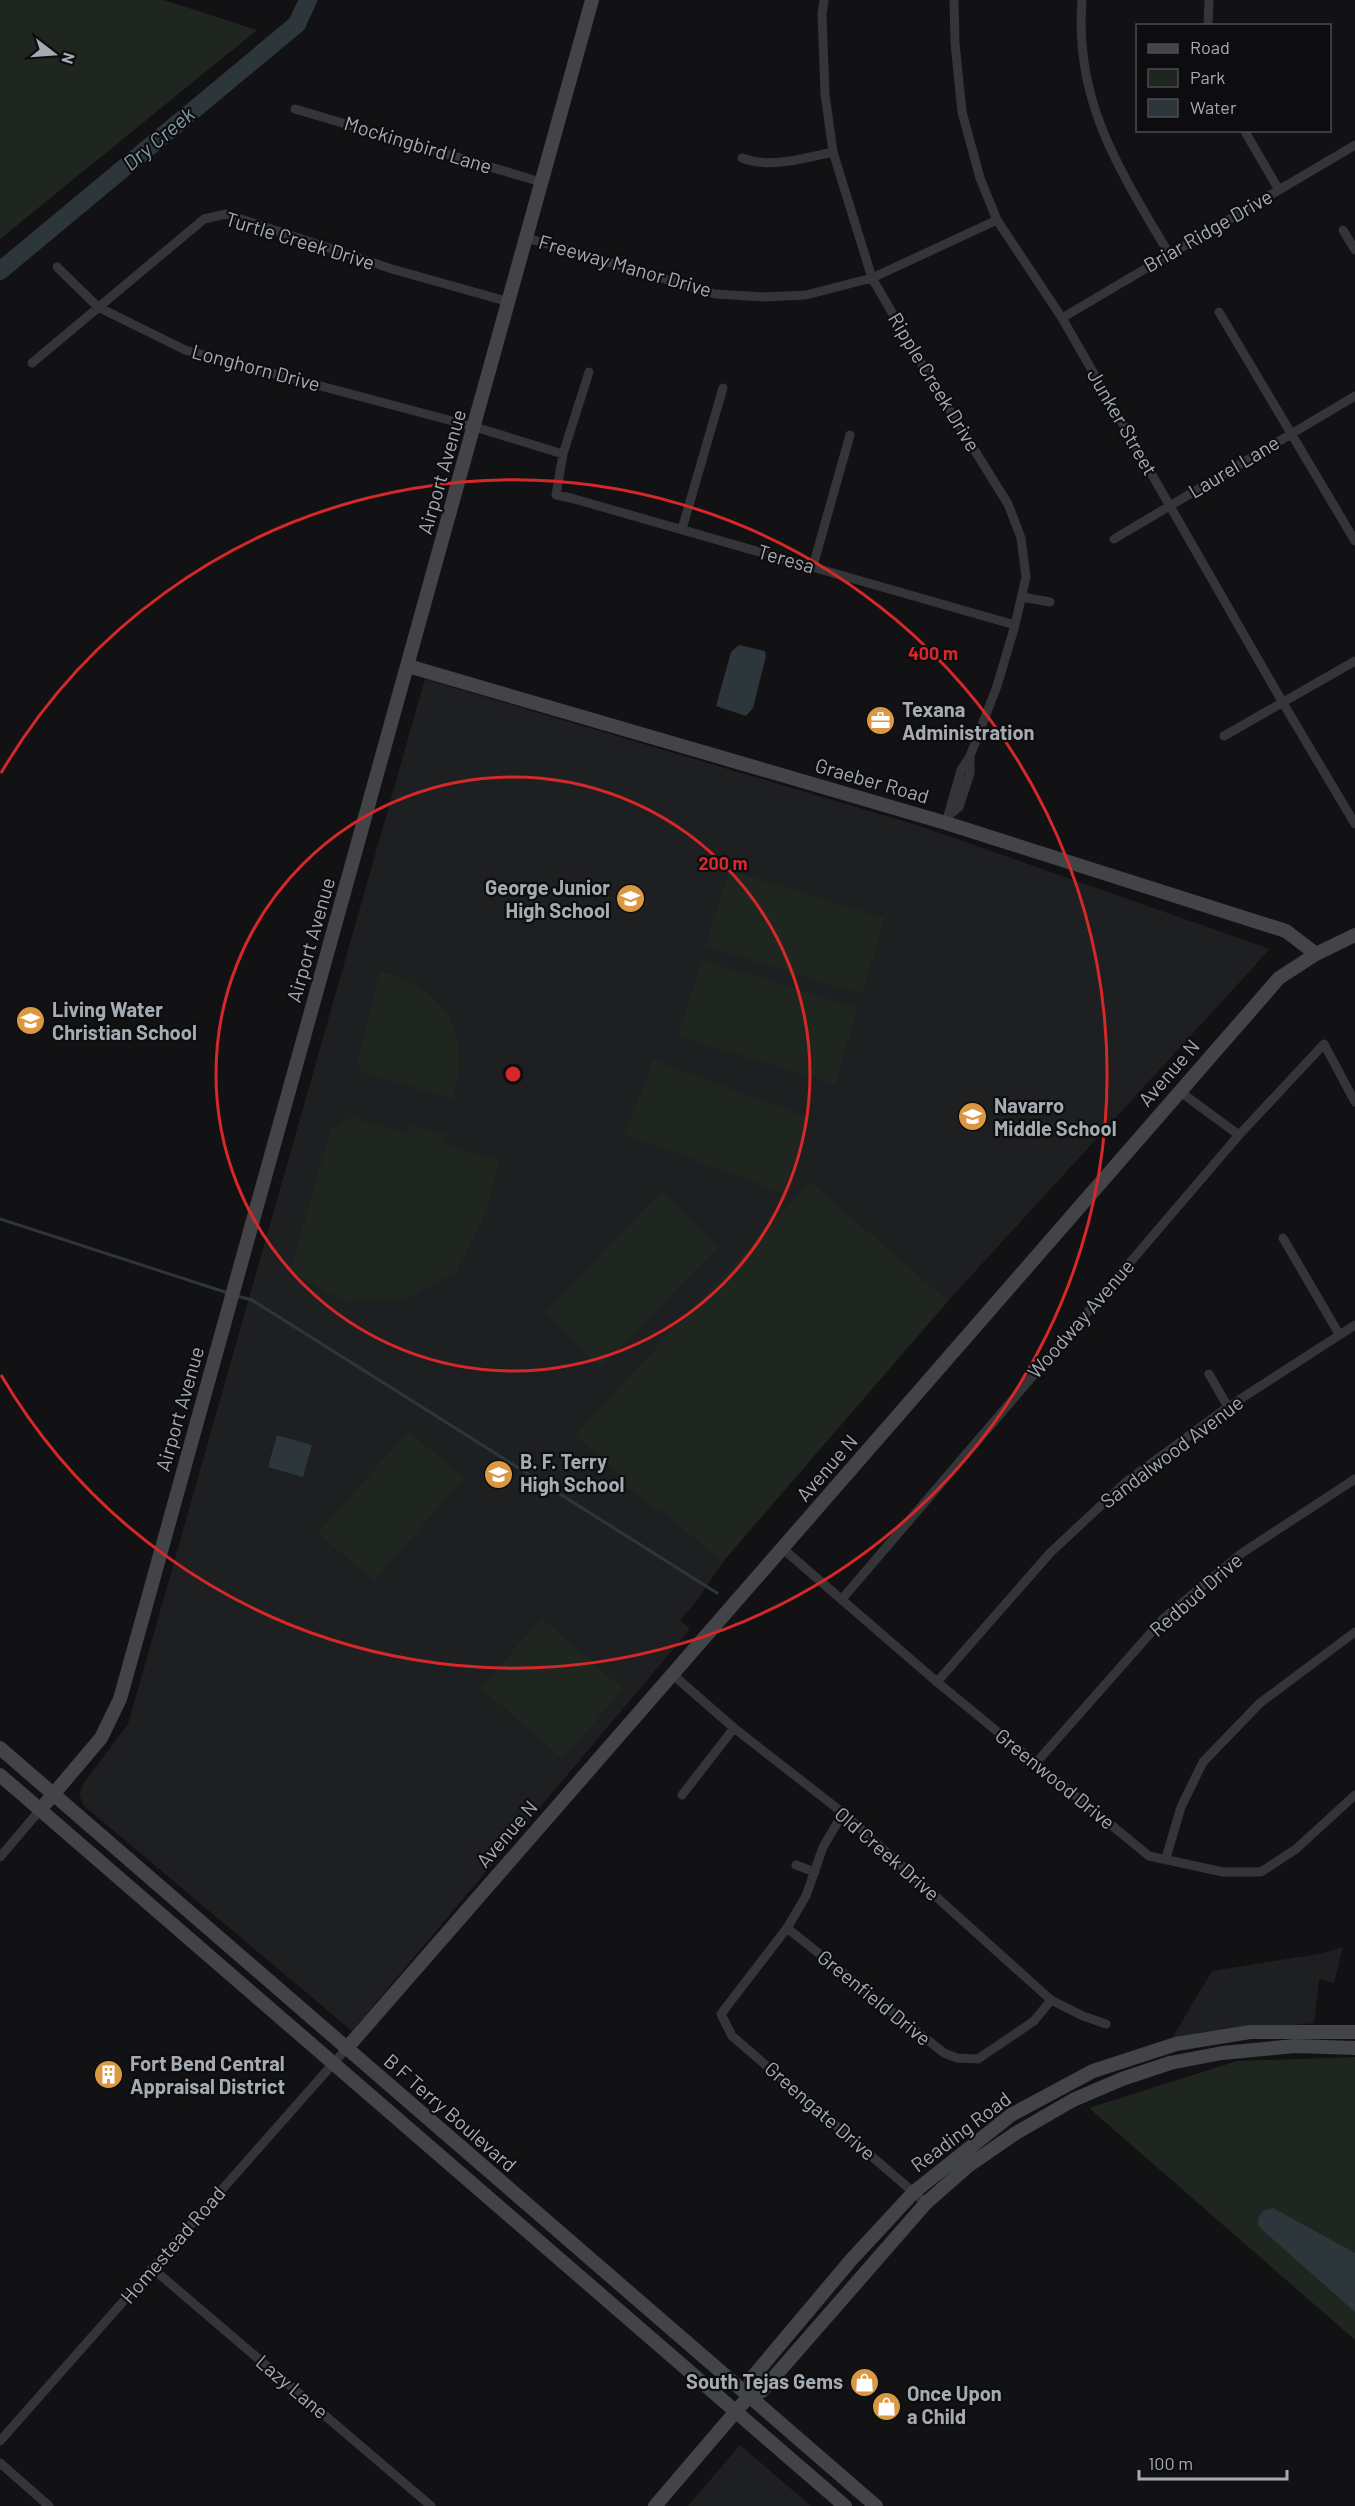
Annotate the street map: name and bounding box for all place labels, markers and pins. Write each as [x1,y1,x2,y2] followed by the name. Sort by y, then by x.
[902,697,1035,744] place label: Texana Administration
[865,705,897,737] office icon: Texana Administration
[485,875,610,922] place label: George Junior High School
[615,883,647,915] school or university icon: George Junior High School
[52,997,197,1044] place label: Living Water Christian School
[15,1005,47,1037] school or university icon: Living Water Christian School
[503,1064,523,1084] centre of rings
[994,1093,1117,1140] place label: Navarro Middle School
[957,1101,989,1133] school or university icon: Navarro Middle School
[520,1449,624,1496] place label: B. F. Terry High School
[483,1458,515,1490] school or university icon: B. F. Terry High School
[130,2051,285,2098] place label: Fort Bend Central Appraisal District
[93,2059,125,2091] building icon: Fort Bend Central Appraisal District
[848,2366,880,2398] shop icon: South Tejas Gems
[686,2369,843,2393] place label: South Tejas Gems
[907,2381,1002,2428] place label: Once Upon a Child
[870,2390,902,2422] shop icon: Once Upon a Child

